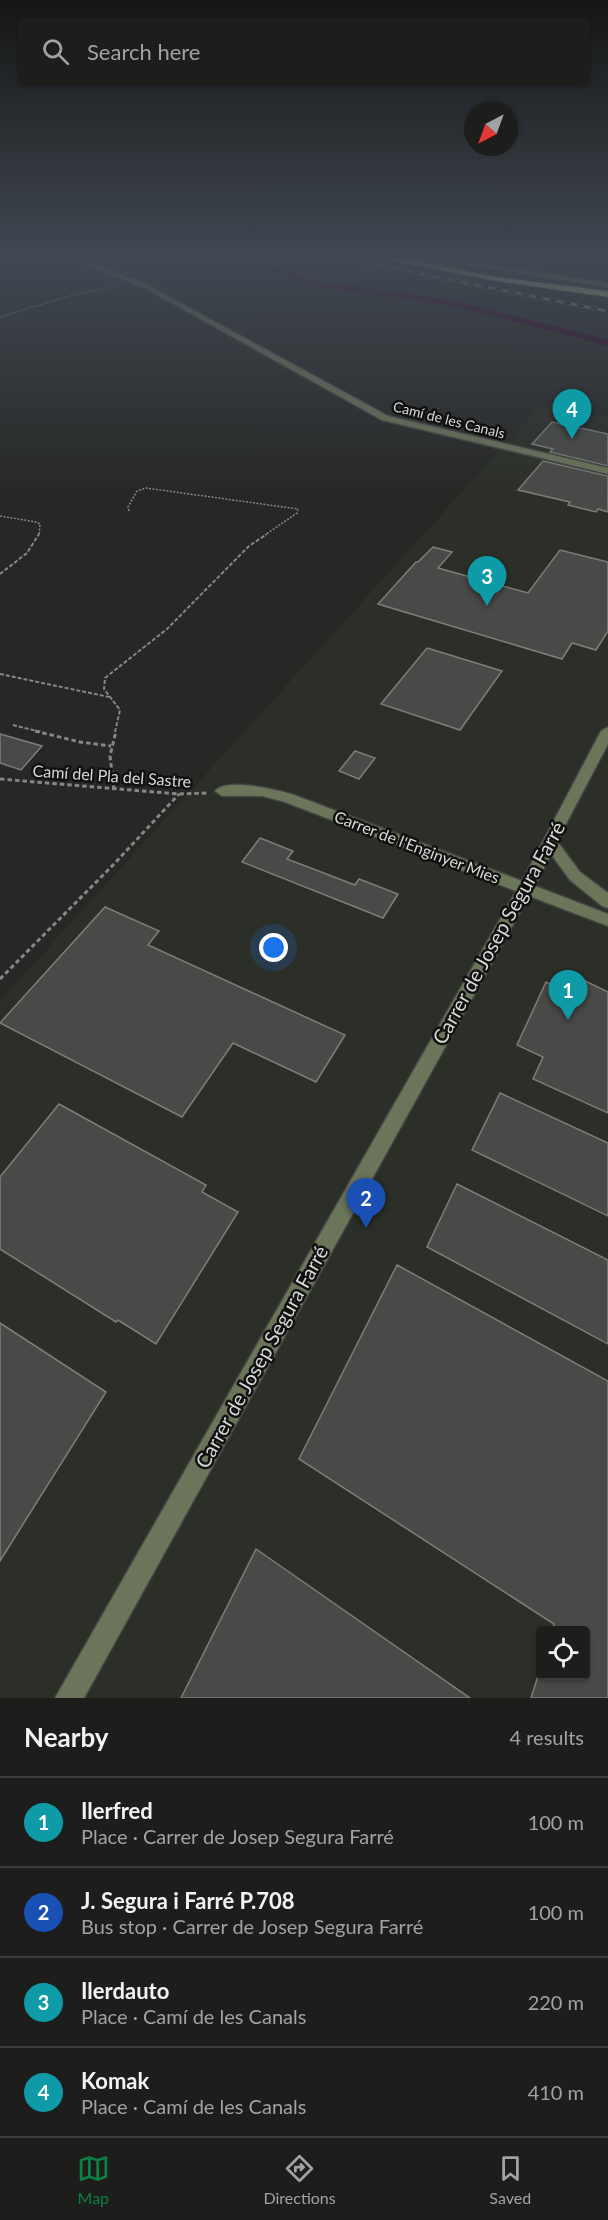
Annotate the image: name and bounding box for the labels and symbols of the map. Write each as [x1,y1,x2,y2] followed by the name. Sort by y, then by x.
[464,102,518,156] north arrow
[552,390,592,439] pin: 4
[392,397,507,442] street label: Camí de les Canals
[468,556,506,606] pin: 3
[32,760,192,791] street label: Camí del Pla del Sastre
[332,806,503,887] street label: Carrer de l'Enginyer Mies
[427,817,569,1048] street label: Carrer de Josep Segura Farré
[259,933,288,962] your location
[548,970,588,1020] pin: 1
[346,1178,386,1228] pin: 2
[190,1241,332,1472] street label: Carrer de Josep Segura Farré

